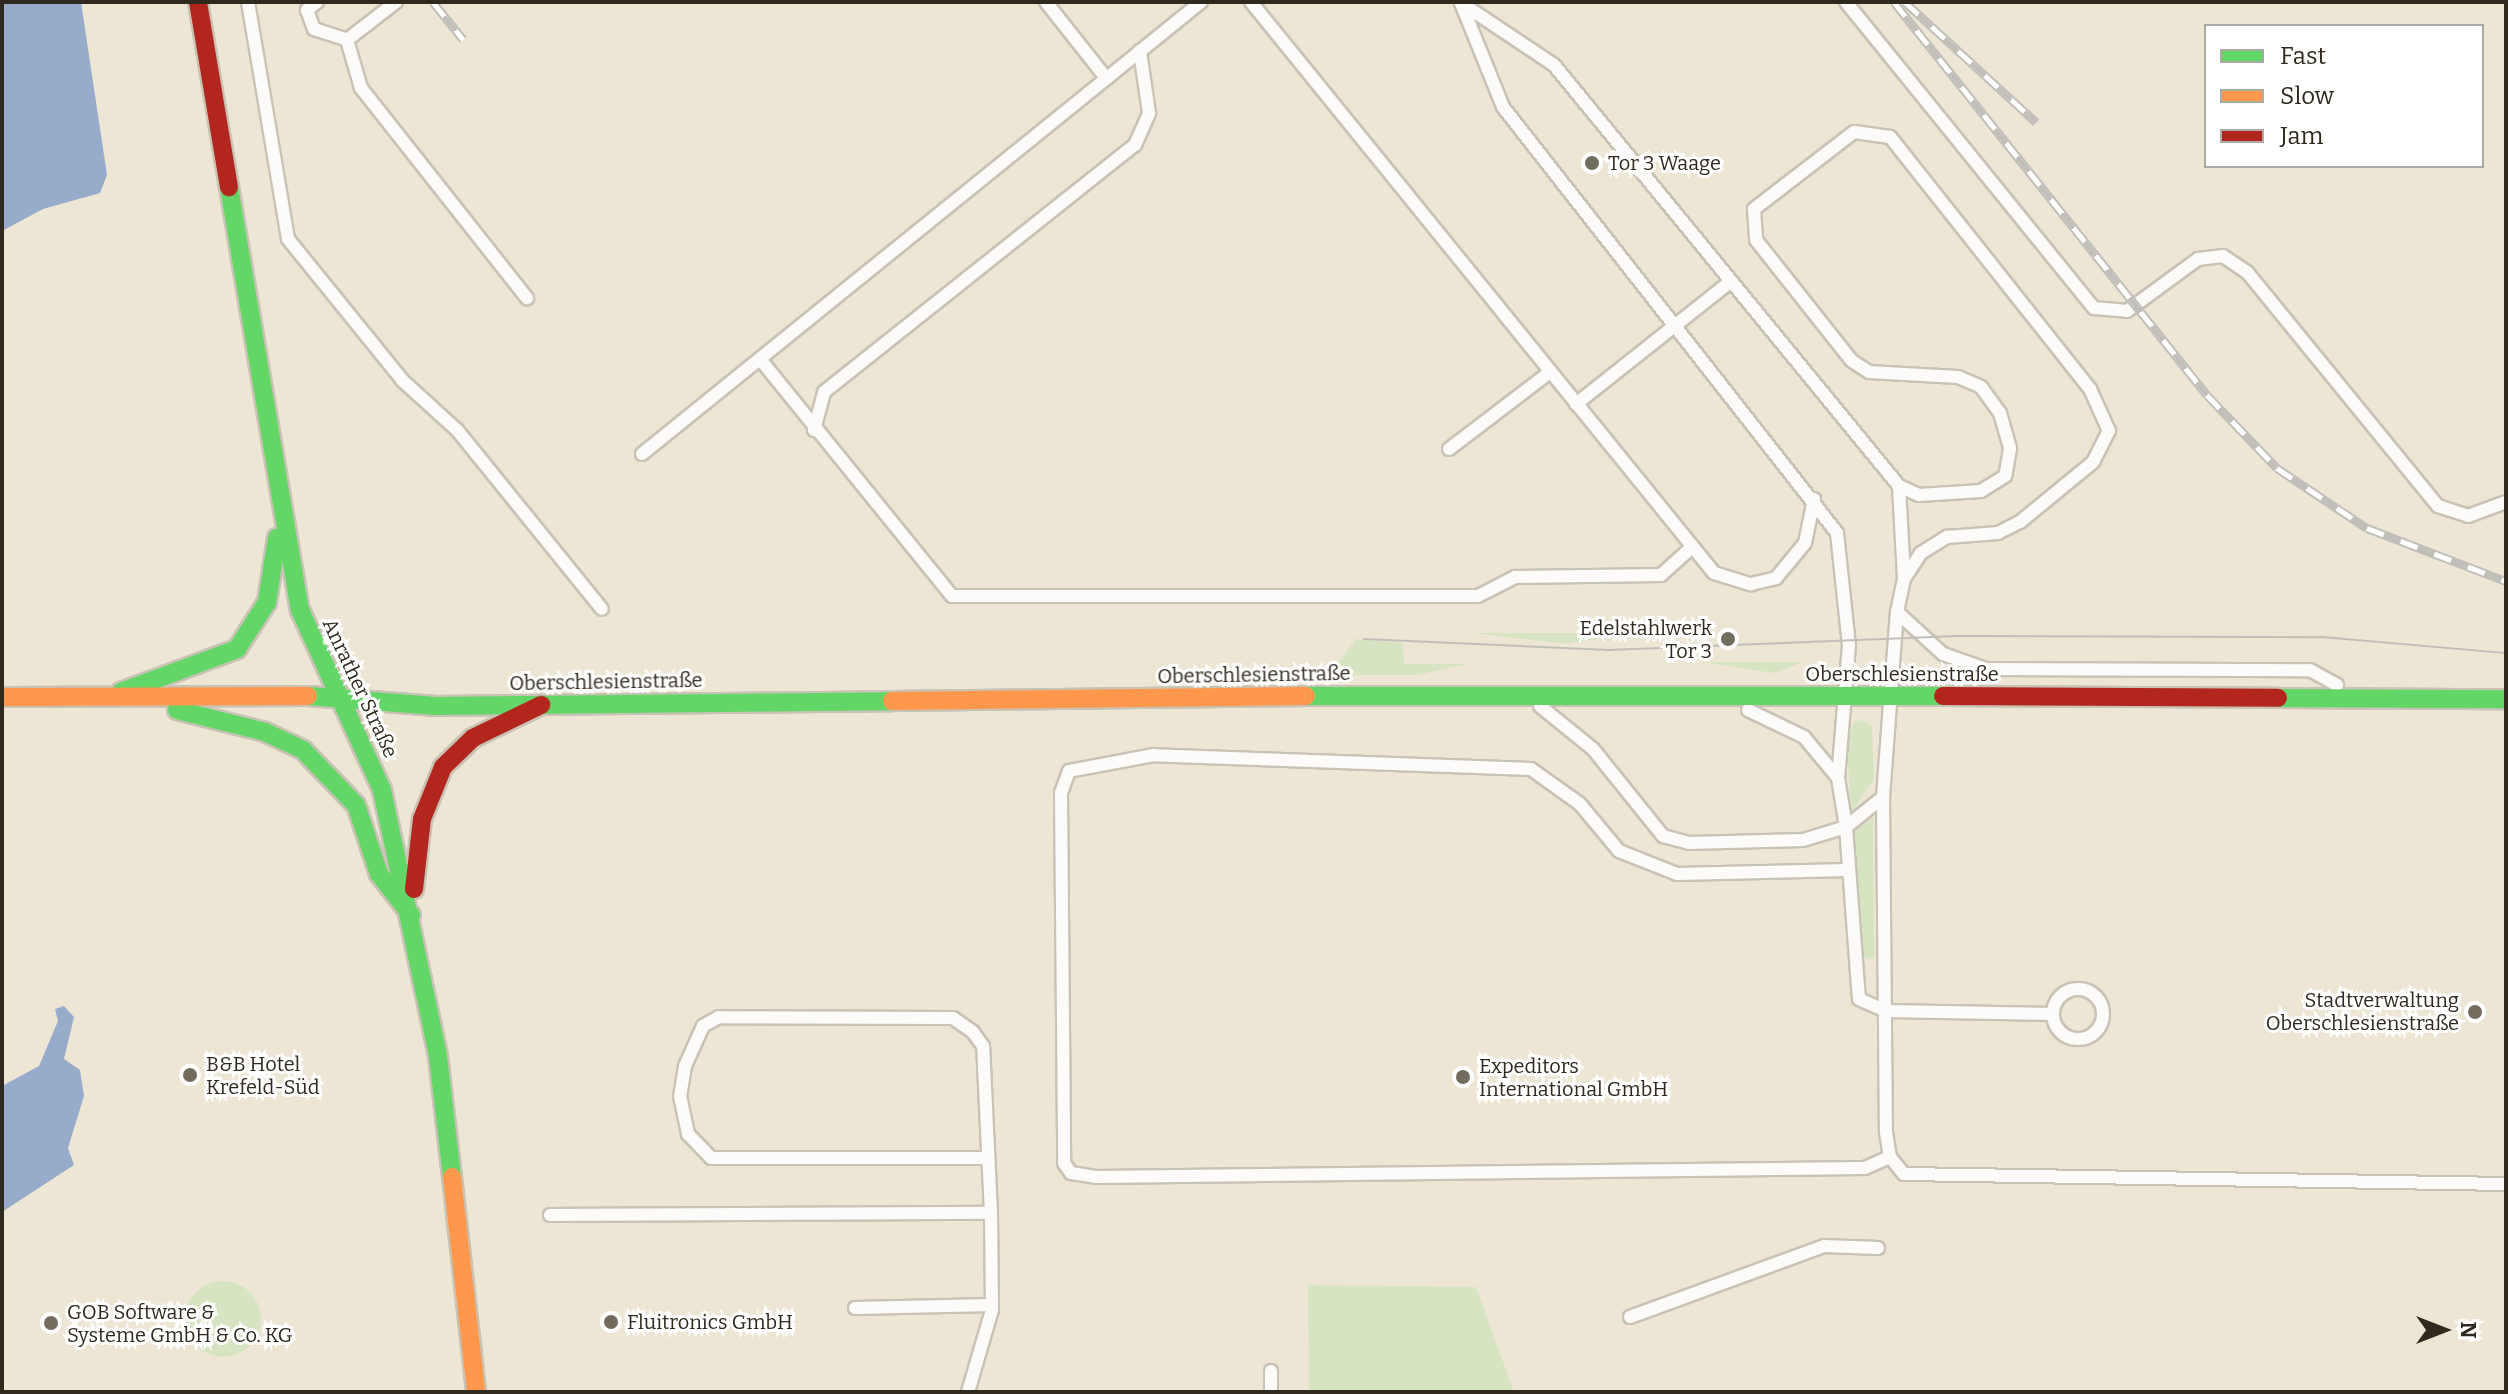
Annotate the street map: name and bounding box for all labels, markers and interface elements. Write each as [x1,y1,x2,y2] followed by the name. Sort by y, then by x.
[2204,24,2484,168] legend
[2280,42,2326,70] text: Fast
[2280,82,2334,110] text: Slow
[2280,122,2323,150] text: Jam
[1608,151,1721,175] place label: Tor 3 Waage
[1583,154,1601,172] marker: Tor 3 Waage
[317,615,403,761] street label: Anrather Straße
[1580,616,1712,663] place label: Edelstahlwerk Tor 3
[1719,630,1737,648] marker: Edelstahlwerk Tor 3
[1157,661,1351,689] street label: Oberschlesienstraße
[1805,662,1999,686] street label: Oberschlesienstraße
[509,668,703,696] street label: Oberschlesienstraße
[2266,988,2459,1035] place label: Stadtverwaltung Oberschlesienstraße
[2466,1003,2484,1021] marker: Stadtverwaltung Oberschlesienstraße
[206,1052,319,1099] place label: B&B Hotel Krefeld-Süd
[1479,1054,1668,1101] place label: Expeditors International GmbH
[181,1066,199,1084] marker: B&B Hotel Krefeld-Süd
[1454,1068,1472,1086] marker: Expeditors International GmbH
[2404,1290,2484,1370] north arrow
[67,1300,293,1347] place label: GOB Software & Systeme GmbH & Co. KG
[627,1310,793,1334] place label: Fluitronics GmbH
[602,1313,620,1331] marker: Fluitronics GmbH
[42,1314,60,1332] marker: GOB Software & Systeme GmbH & Co. KG
[2455,1322,2482,1338] text: N

